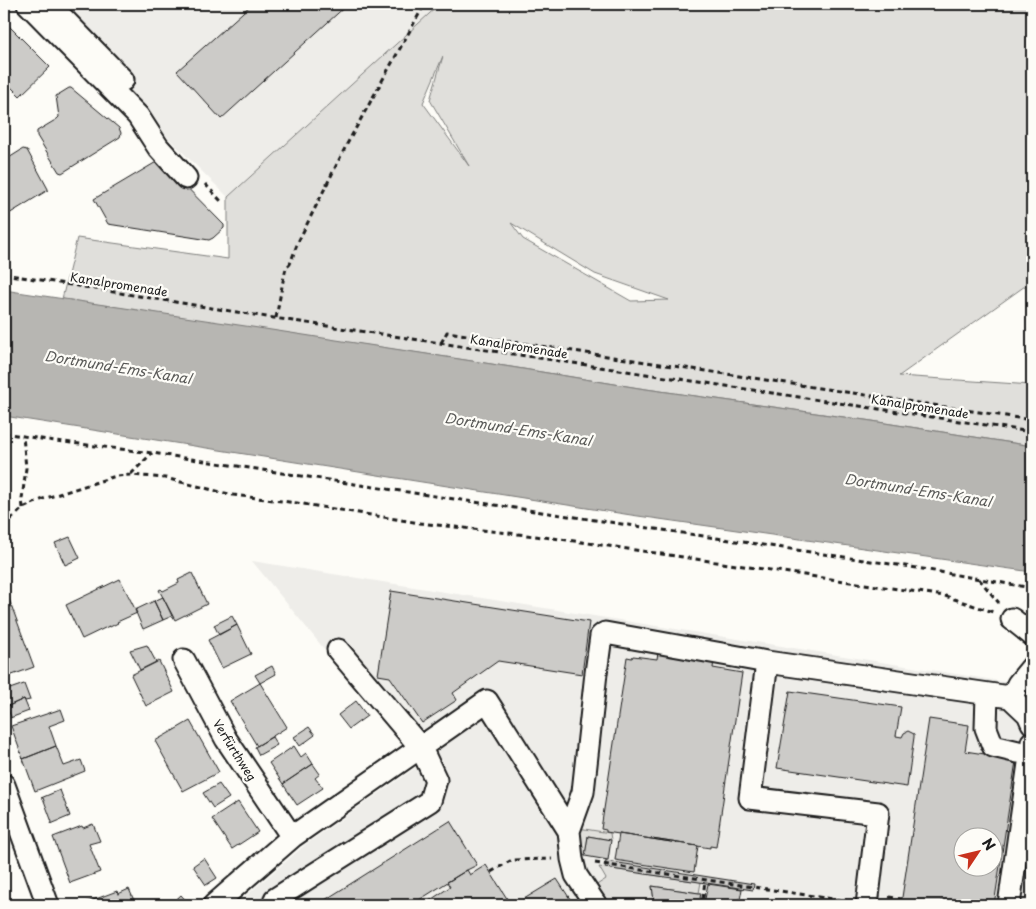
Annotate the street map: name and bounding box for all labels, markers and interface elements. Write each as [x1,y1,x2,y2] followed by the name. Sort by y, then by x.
[69,267,169,301] street label: Kanalpromenade
[469,329,569,363] street label: Kanalpromenade
[43,345,195,389] water label: Dortmund-Ems-Kanal
[870,389,970,423] street label: Kanalpromenade
[443,407,595,451] water label: Dortmund-Ems-Kanal
[843,468,995,512] water label: Dortmund-Ems-Kanal
[209,716,261,784] street label: Verfürthweg
[954,826,1004,876] north arrow
[977,834,1001,855] text: N

